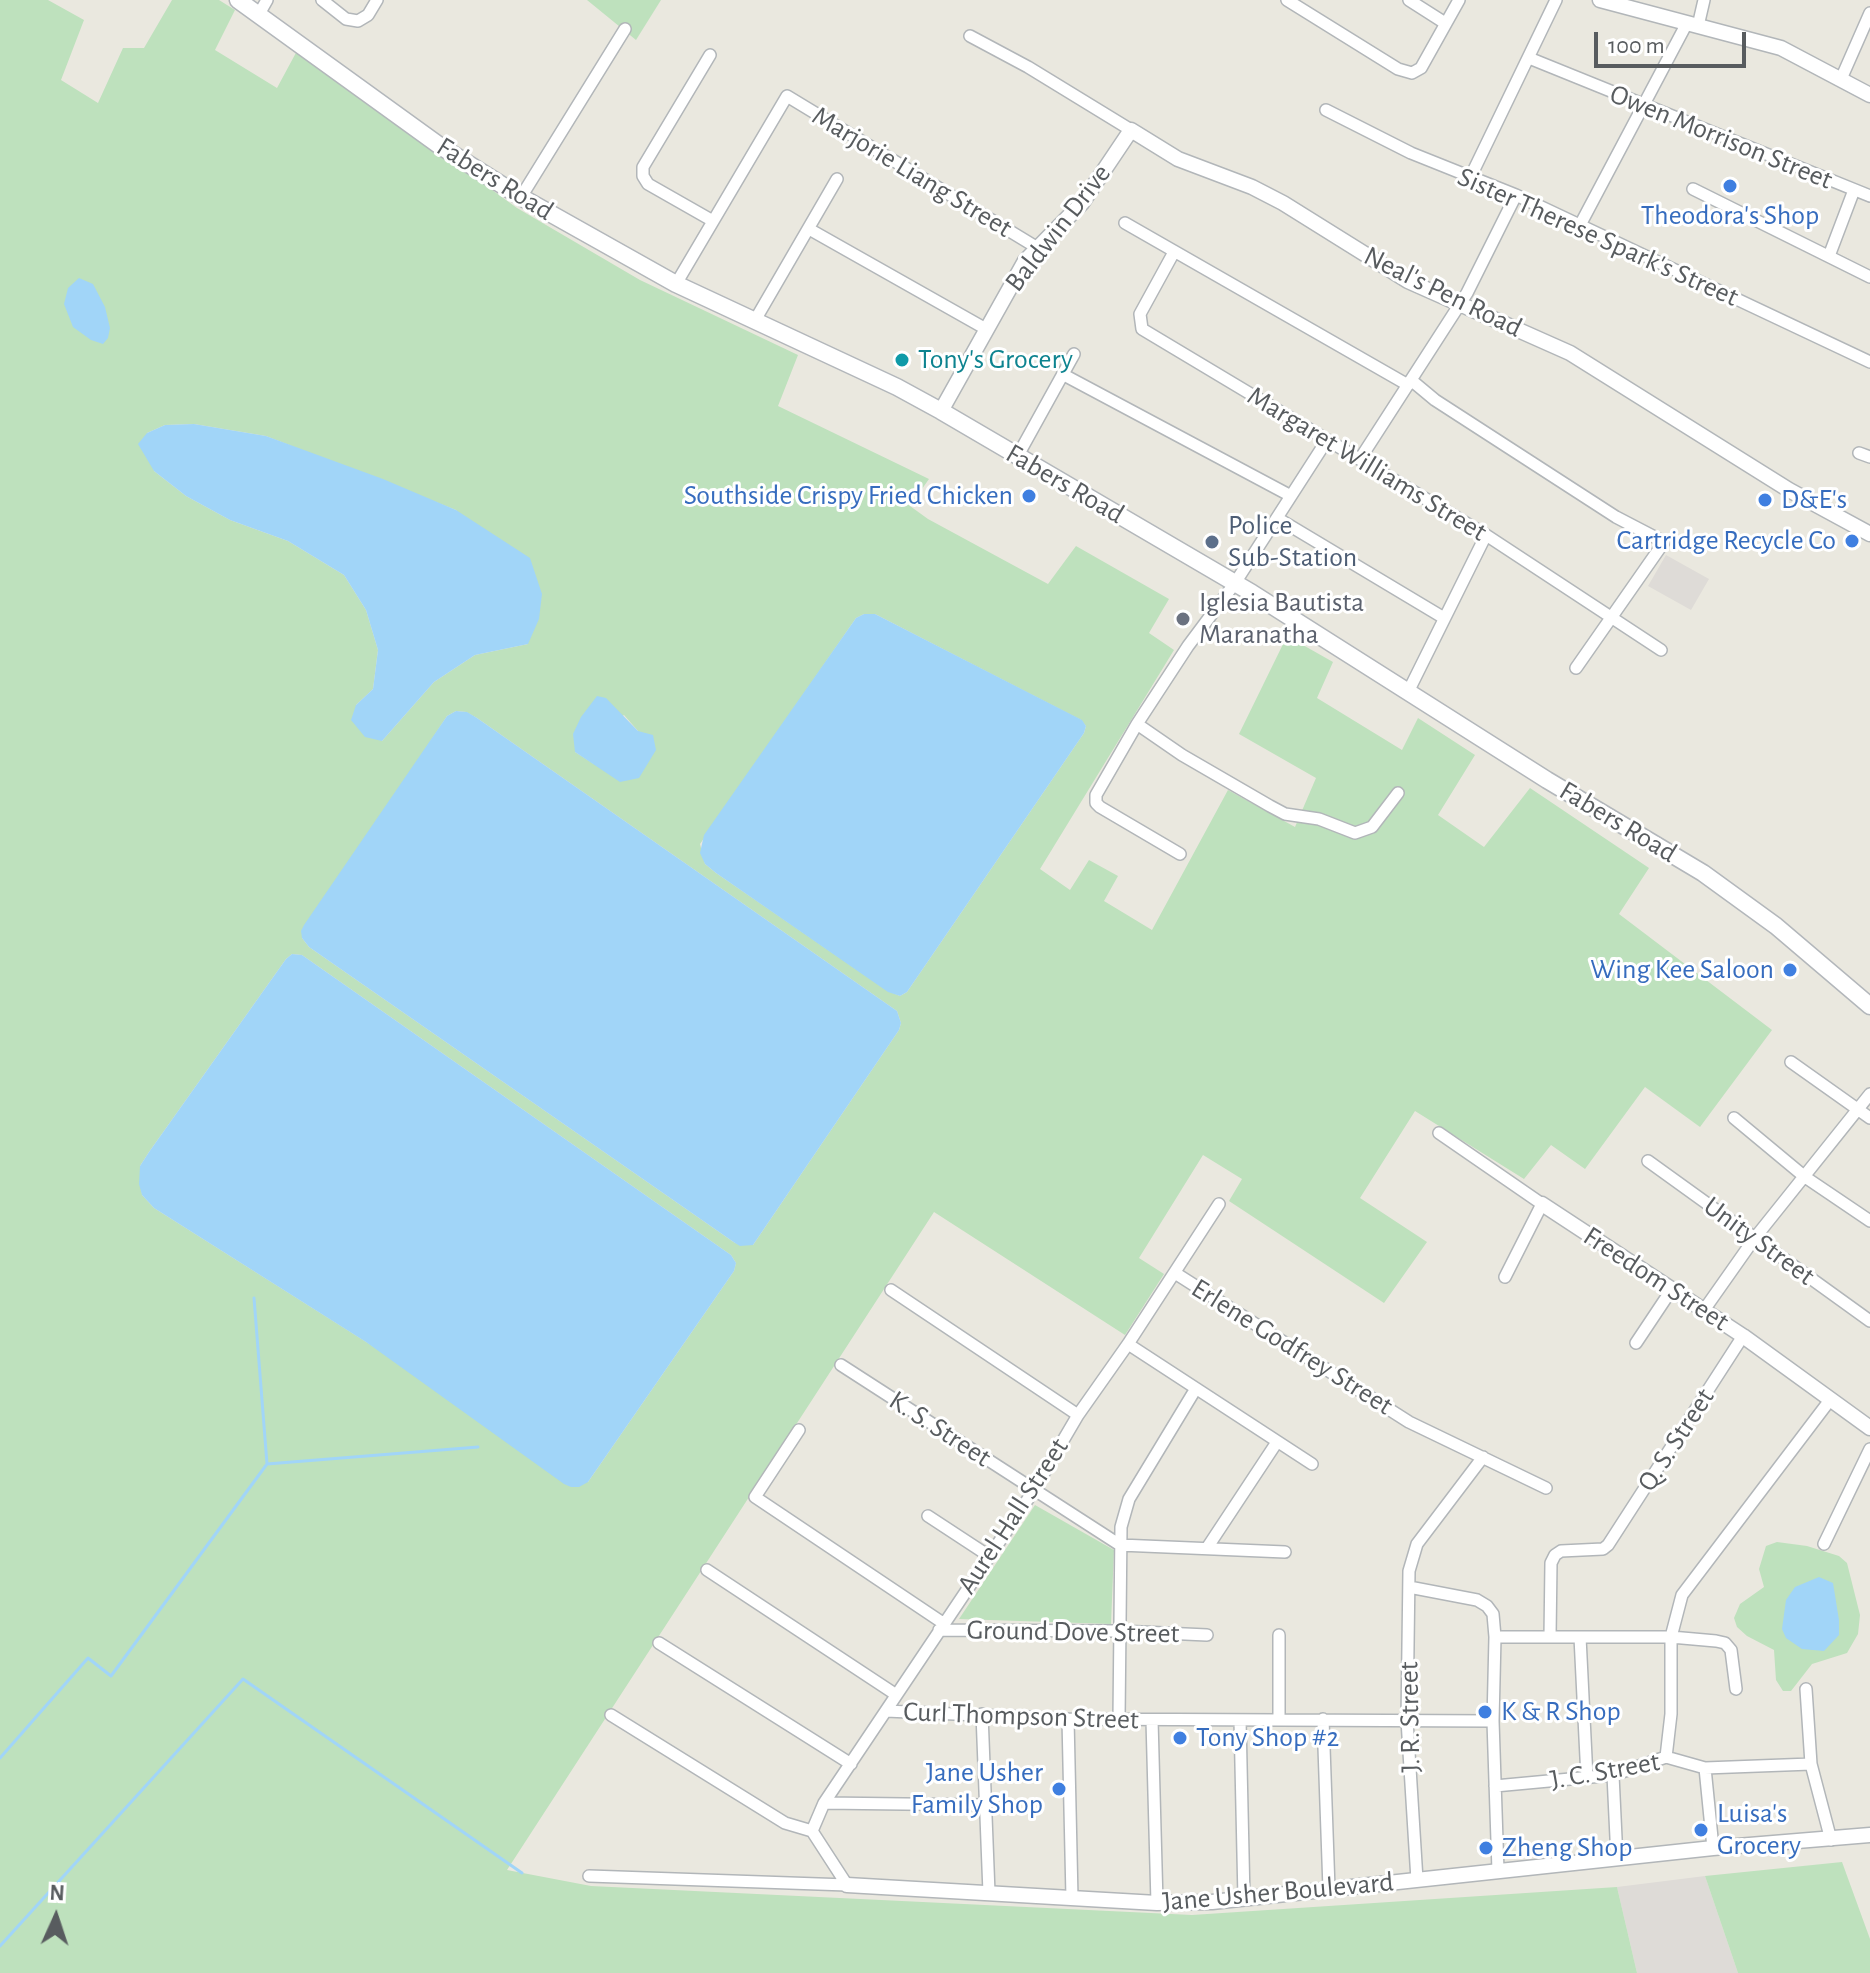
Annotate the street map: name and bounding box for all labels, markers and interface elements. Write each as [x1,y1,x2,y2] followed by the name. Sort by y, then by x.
[1598,16,1750,66] scale bar
[1608,34,1665,58] text: 100 m
[1605,77,1837,197] street label: Owen Morrison Street
[806,99,1018,245] street label: Marjorie Liang Street
[430,130,560,228] street label: Fabers Road
[998,158,1118,298] street label: Baldwin Drive
[1452,160,1744,314] street label: Sister Therese Spark's Street
[1721,177,1739,195] marker: Theodora's Shop
[1641,199,1819,233] place label: Theodora's Shop
[1358,239,1528,345] street label: Neal's Pen Road
[918,343,1073,377] place label: Tony's Grocery
[893,351,911,369] marker: Tony's Grocery
[1241,379,1493,549] street label: Margaret Williams Street
[1000,437,1130,531] street label: Fabers Road
[684,479,1013,513] place label: Southside Crispy Fried Chicken
[1781,483,1847,517] place label: D&E's
[1020,487,1038,505] marker: Southside Crispy Fried Chicken
[1756,491,1774,509] marker: D&E's
[1228,509,1357,575] place label: Police Sub-Station
[1617,524,1836,558] place label: Cartridge Recycle Co
[1843,532,1861,550] marker: Cartridge Recycle Co
[1203,533,1221,551] marker: Police Sub-Station
[1199,586,1364,652] place label: Iglesia Bautista Maranatha
[1174,610,1192,628] marker: Iglesia Bautista Maranatha
[1553,774,1683,870] street label: Fabers Road
[1590,953,1774,987] place label: Wing Kee Saloon
[1781,961,1799,979] marker: Wing Kee Saloon
[1697,1189,1821,1293] street label: Unity Street
[1577,1219,1735,1339] street label: Freedom Street
[1185,1271,1399,1423] street label: Erlene Godfrey Street
[1630,1382,1722,1498] street label: Q. S. Street
[883,1384,997,1474] street label: K. S. Street
[950,1432,1076,1600] street label: Aurel Hall Street
[966,1613,1180,1651] street label: Ground Dove Street
[1392,1661,1428,1773] street label: J. R. Street
[903,1695,1139,1737] street label: Curl Thompson Street
[1501,1695,1621,1729] place label: K & R Shop
[1476,1703,1494,1721] marker: K & R Shop
[1196,1721,1339,1755] place label: Tony Shop #2
[1171,1729,1189,1747] marker: Tony Shop #2
[1548,1745,1662,1797] street label: J. C. Street
[911,1756,1043,1822] place label: Jane Usher Family Shop
[1050,1780,1068,1798] marker: Jane Usher Family Shop
[1717,1797,1801,1863] place label: Luisa's Grocery
[1692,1821,1710,1839] marker: Luisa's Grocery
[1502,1831,1632,1865] place label: Zheng Shop
[1477,1839,1495,1857] marker: Zheng Shop
[1161,1865,1395,1919] street label: Jane Usher Boulevard
[16,1877,96,1957] north arrow
[49,1882,65,1904] text: N

